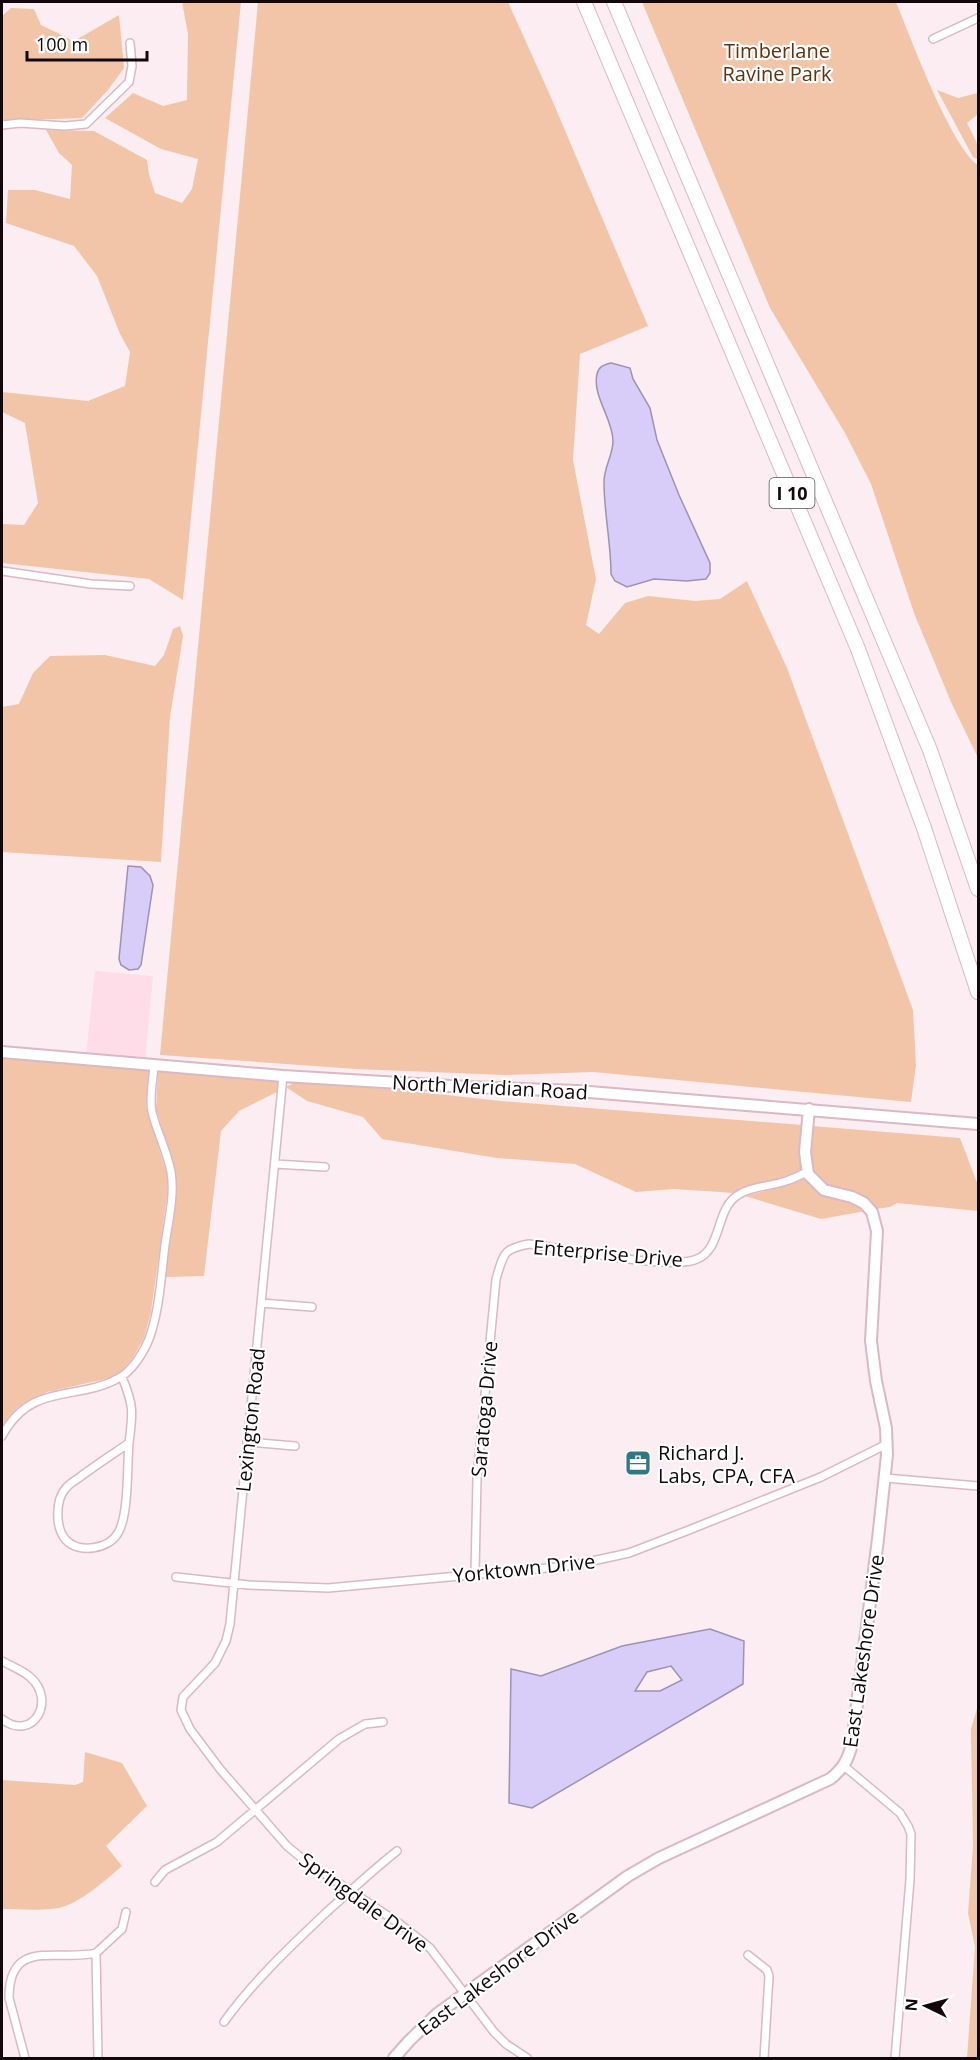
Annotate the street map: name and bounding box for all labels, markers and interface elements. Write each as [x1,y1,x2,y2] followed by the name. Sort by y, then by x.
[27,24,147,62] scale bar
[36,32,88,56] text: 100 m
[722,37,832,87] park label: Timberlane Ravine Park
[770,478,814,508] road number: I 10
[391,1068,589,1106] street label: North Meridian Road
[532,1233,684,1273] street label: Enterprise Drive
[465,1340,503,1478] street label: Saratoga Drive
[229,1347,271,1493] street label: Lexington Road
[658,1439,795,1489] place label: Richard J. Labs, CPA, CFA
[623,1448,653,1478] office icon: Richard J. Labs, CPA, CFA
[451,1547,597,1589] street label: Yorktown Drive
[836,1553,890,1749] street label: East Lakeshore Drive
[294,1846,434,1958] street label: Springdale Drive
[412,1903,584,2041] street label: East Lakeshore Drive
[896,1976,956,2036] north arrow
[900,1997,923,2012] text: N

